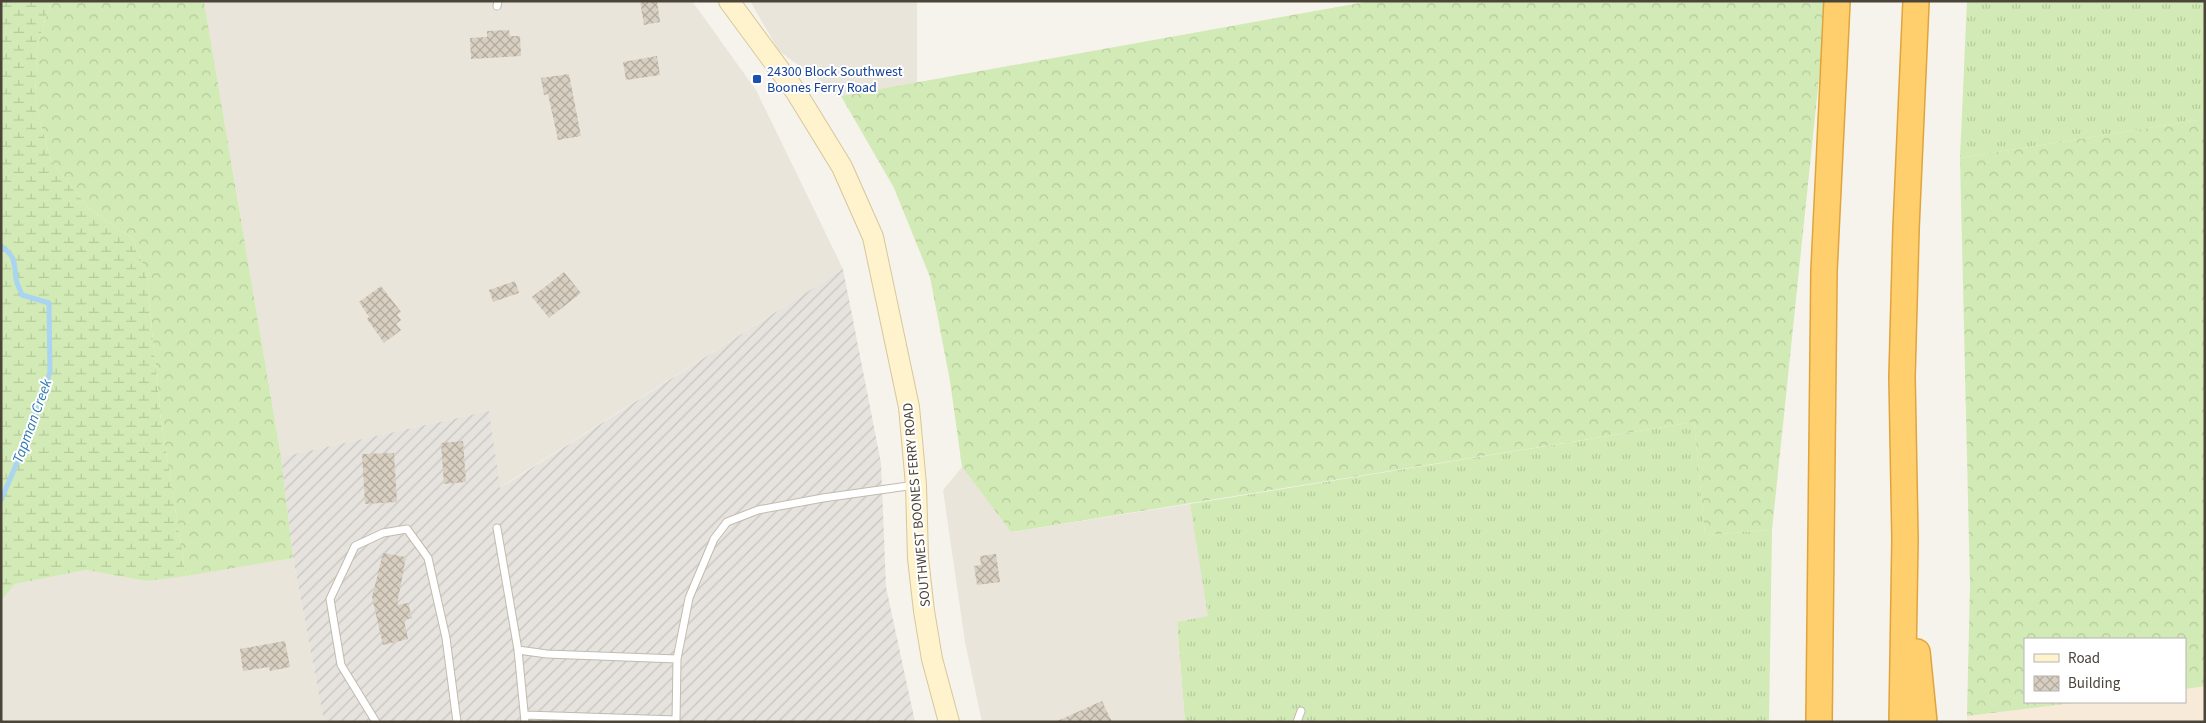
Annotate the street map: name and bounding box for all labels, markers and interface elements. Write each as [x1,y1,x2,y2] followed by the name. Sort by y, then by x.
[767,62,903,98] place label: 24300 Block Southwest Boones Ferry Road
[751,73,763,85] marker: 24300 Block Southwest Boones Ferry Road
[8,375,58,466] water label: Tapman Creek
[898,402,936,608] street label: SOUTHWEST BOONES FERRY ROAD
[2024,638,2186,703] legend
[2068,648,2100,669] text: Road
[2068,673,2121,694] text: Building

